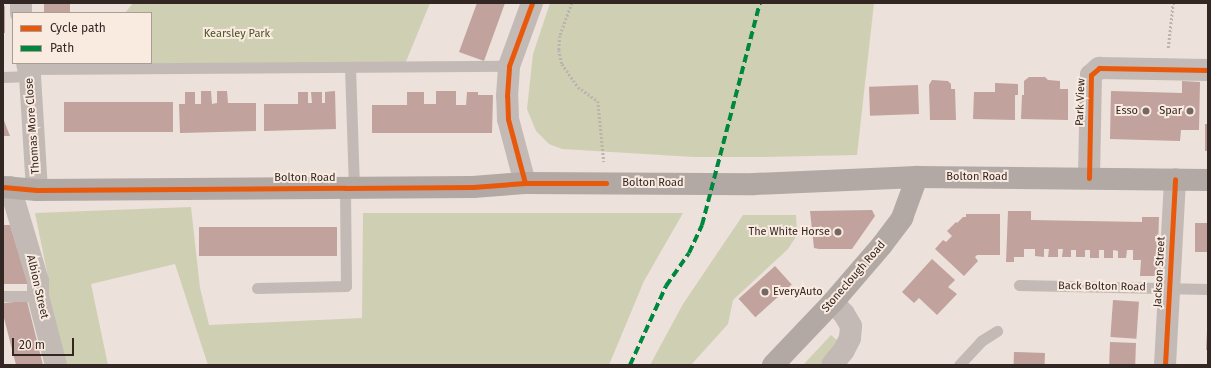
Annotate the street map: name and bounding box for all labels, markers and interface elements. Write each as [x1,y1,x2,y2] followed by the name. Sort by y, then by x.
[12,12,152,64] legend
[50,21,106,35] text: Cycle path
[204,27,270,41] park label: Kearsley Park
[50,41,74,55] text: Path
[23,77,43,175] street label: Thomas More Close
[1074,78,1088,126] street label: Park View
[1116,104,1138,118] place label: Esso
[1159,104,1182,118] place label: Spar
[1141,106,1151,116] marker: Esso
[1185,106,1195,116] marker: Spar
[946,170,1008,184] street label: Bolton Road
[274,171,336,185] street label: Bolton Road
[622,176,684,190] street label: Bolton Road
[748,225,830,239] place label: The White Horse
[833,227,843,237] marker: The White Horse
[1152,236,1168,308] street label: Jackson Street
[819,239,889,315] street label: Stoneclough Road
[23,254,51,320] street label: Albion Street
[1058,280,1146,294] street label: Back Bolton Road
[773,285,823,299] place label: EveryAuto
[760,287,770,297] marker: EveryAuto
[14,330,76,356] scale bar
[19,338,45,352] text: 20 m

